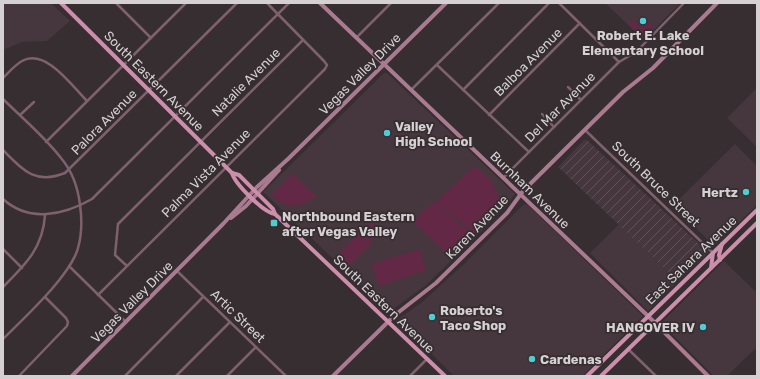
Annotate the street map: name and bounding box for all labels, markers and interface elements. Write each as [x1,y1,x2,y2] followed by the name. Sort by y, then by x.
[638,16,648,26] marker: Robert E. Lake Elementary School
[491,25,565,99] street label: Balboa Avenue
[101,28,207,134] street label: South Eastern Avenue
[582,28,704,58] place label: Robert E. Lake Elementary School
[316,30,405,119] street label: Vegas Valley Drive
[209,45,283,119] street label: Natalie Avenue
[522,69,598,145] street label: Del Mar Avenue
[68,86,140,158] street label: Palora Avenue
[395,119,472,149] place label: Valley High School
[159,126,253,220] street label: Palma Vista Avenue
[382,128,392,138] marker: Valley High School
[609,138,703,230] street label: South Bruce Street
[487,148,573,232] street label: Burnham Avenue
[701,185,738,200] place label: Hertz
[741,187,751,197] marker: Hertz
[443,192,511,262] street label: Karen Avenue
[282,209,415,239] place label: Northbound Eastern after Vegas Valley
[642,213,740,307] street label: East Sahara Avenue
[269,218,279,228] marker: Northbound Eastern after Vegas Valley
[330,252,438,356] street label: South Eastern Avenue
[88,258,177,347] street label: Vegas Valley Drive
[208,286,268,346] street label: Artic Street
[440,303,506,333] place label: Roberto's Taco Shop
[427,312,437,322] marker: Roberto's Taco Shop
[606,320,695,335] place label: HANGOVER IV
[698,322,708,332] marker: HANGOVER IV
[540,352,602,367] place label: Cardenas
[527,354,537,364] marker: Cardenas

